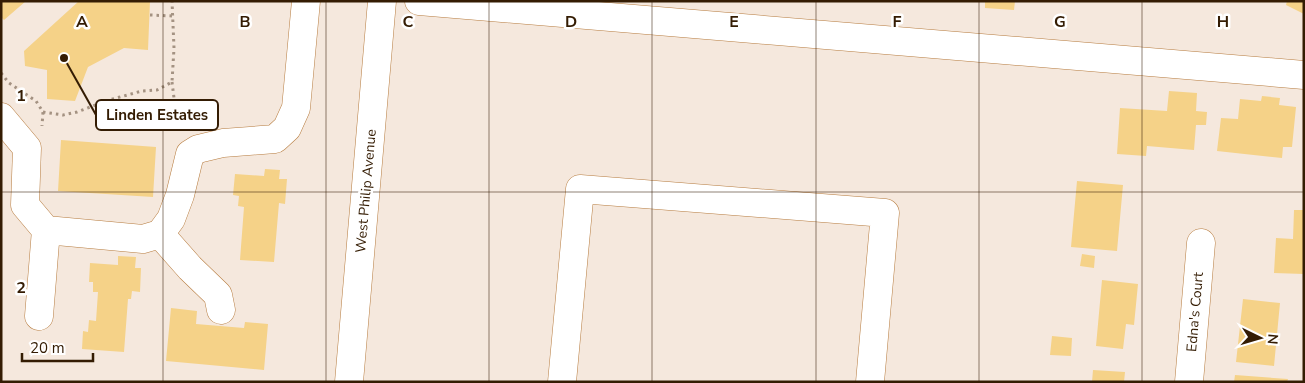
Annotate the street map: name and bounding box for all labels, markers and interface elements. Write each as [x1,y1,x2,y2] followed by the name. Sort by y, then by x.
[76,11,88,33] text: A
[239,11,251,33] text: B
[403,11,414,33] text: C
[565,11,577,33] text: D
[729,11,739,33] text: E
[893,11,902,33] text: F
[1054,11,1066,33] text: G
[1217,11,1229,33] text: H
[16,85,26,107] text: 1
[96,100,218,130] callout: Linden Estates
[106,105,208,125] text: Linden Estates
[351,128,381,254] street label: West Philip Avenue
[1182,271,1208,353] street label: Edna's Court
[16,277,26,299] text: 2
[1235,313,1285,363] north arrow
[22,330,94,362] scale bar
[1263,333,1282,345] text: N
[30,338,65,358] text: 20 m

